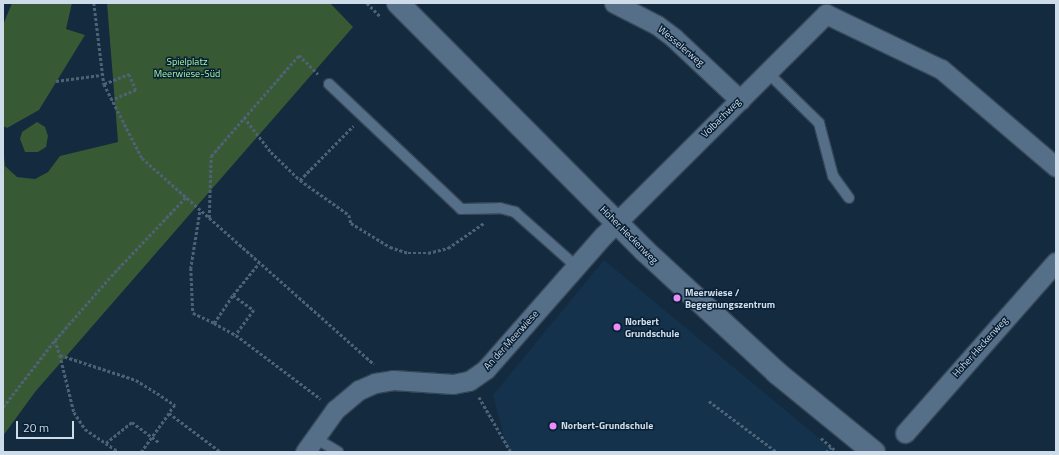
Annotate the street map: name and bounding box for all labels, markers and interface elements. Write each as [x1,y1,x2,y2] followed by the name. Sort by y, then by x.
[655,23,707,69] street label: Wesselerweg
[154,55,220,78] park label: Spielplatz Meerwiese-Süd
[699,96,743,140] street label: Volbachweg
[598,204,660,266] street label: Hoher Heckenweg
[685,286,775,310] place label: Meerwiese / Begegnungszentrum
[672,293,682,303] marker: Meerwiese / Begegnungszentrum
[481,308,541,372] street label: An der Meerwiese
[950,314,1010,380] street label: Hoher Heckenweg
[625,315,679,338] place label: Norbert Grundschule
[612,322,622,332] marker: Norbert Grundschule
[18,413,76,439] scale bar
[23,418,49,437] text: 20 m
[561,420,653,432] place label: Norbert-Grundschule
[548,421,558,431] marker: Norbert-Grundschule

